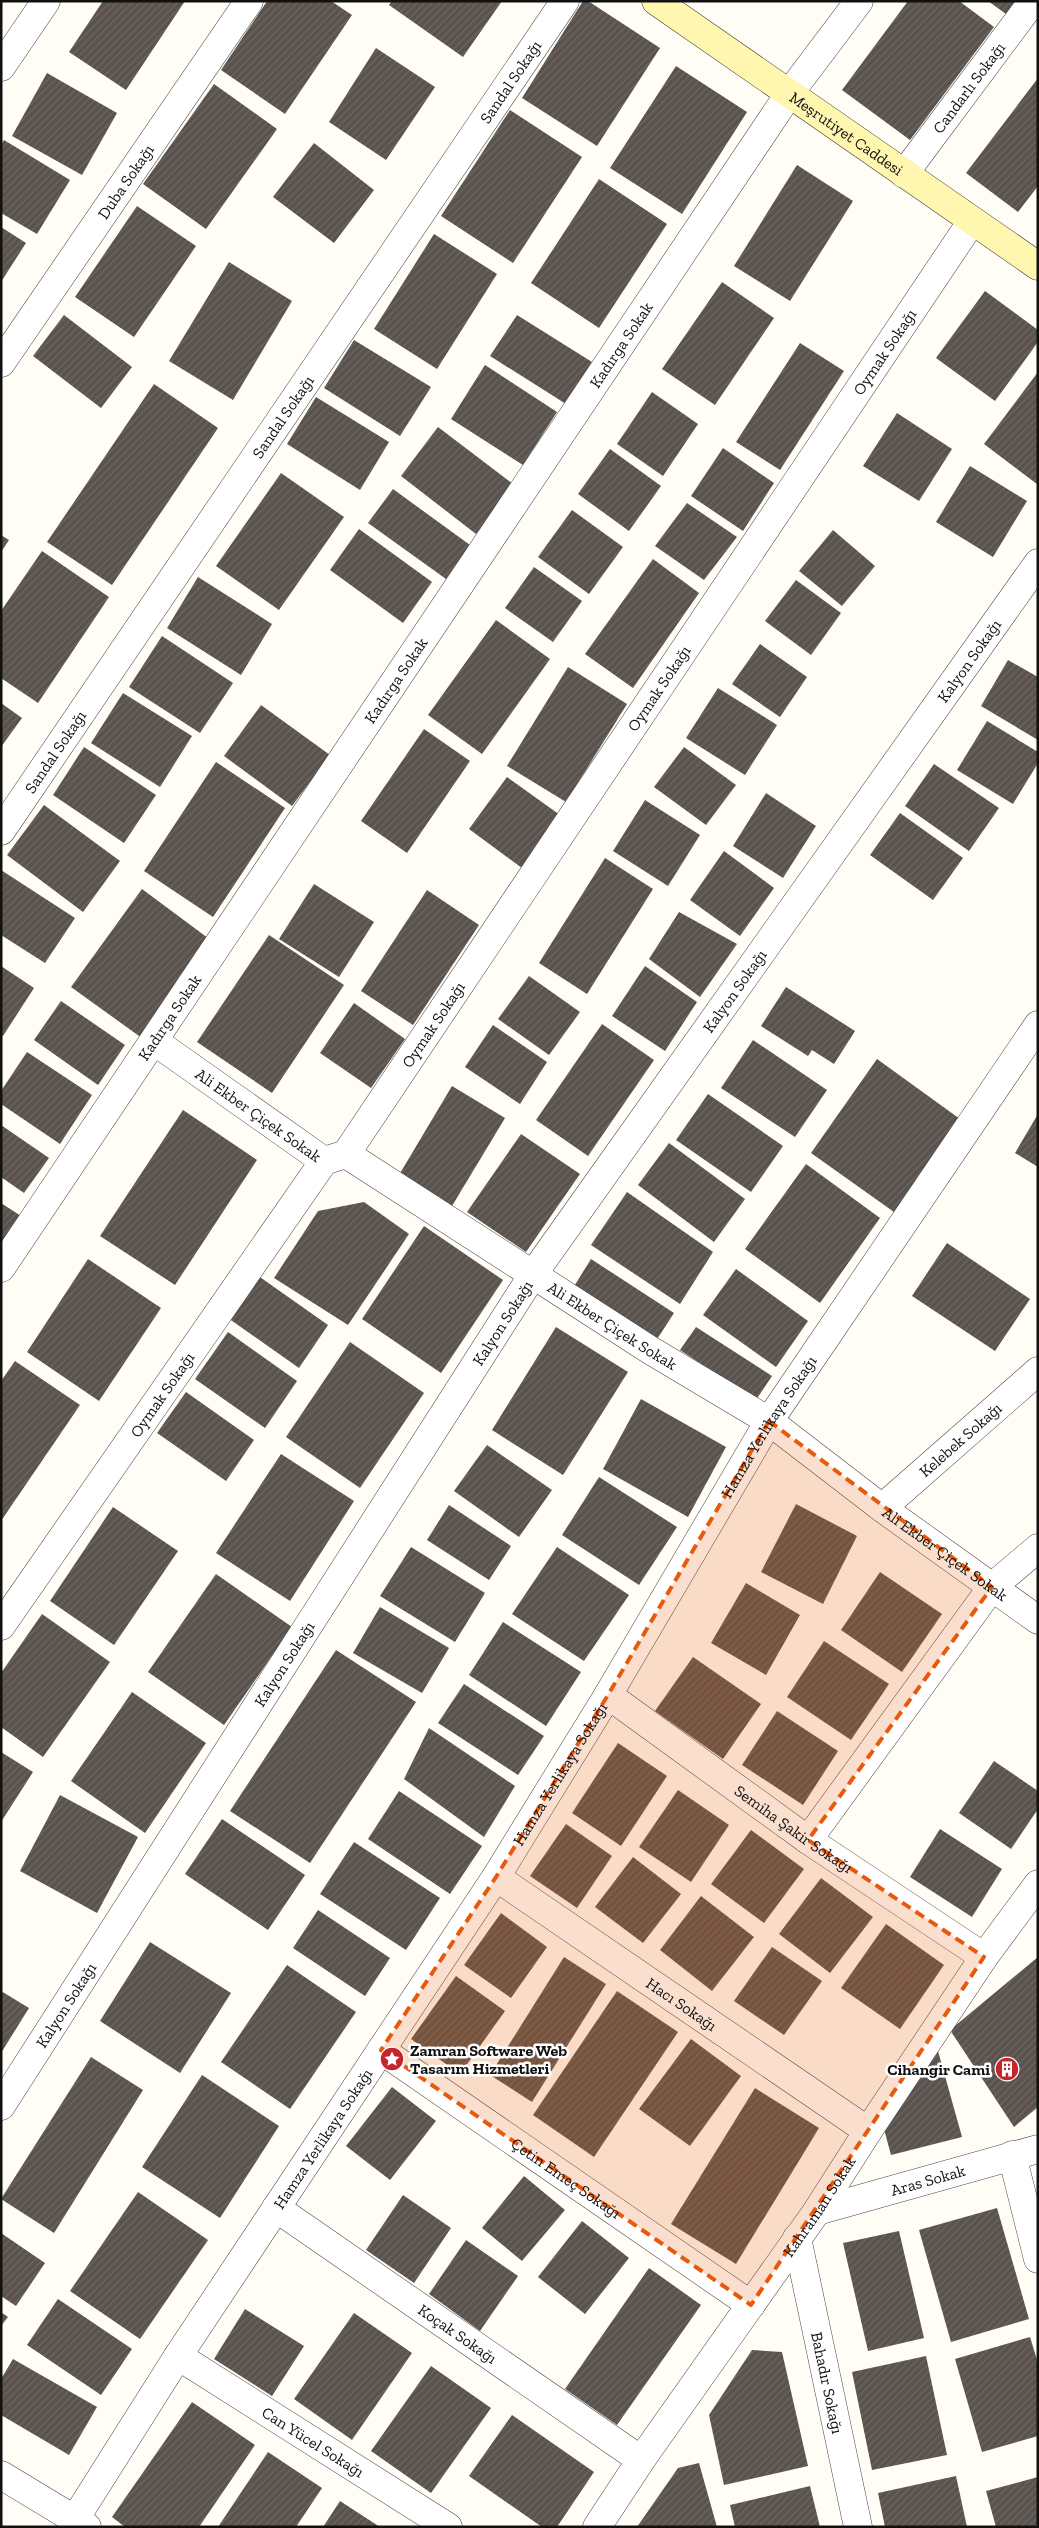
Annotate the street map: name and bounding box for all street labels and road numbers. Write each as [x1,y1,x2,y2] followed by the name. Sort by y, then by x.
[476,36,546,127] street label: Sandal Sokağı
[929,38,1009,137] street label: Candarlı Sokağı
[786,88,907,180] street label: Meşrutiyet Caddesi
[94,140,158,223] street label: Duba Sokağı
[586,298,657,392] street label: Kadırga Sokak
[849,305,921,399] street label: Oymak Sokağı
[248,371,318,462] street label: Sandal Sokağı
[933,615,1005,706] street label: Kalyon Sokağı
[360,633,432,727] street label: Kadırga Sokak
[623,641,695,735] street label: Oymak Sokağı
[21,706,90,797] street label: Sandal Sokağı
[699,946,771,1036] street label: Kalyon Sokağı
[134,970,206,1064] street label: Kadırga Sokak
[398,978,469,1071] street label: Oymak Sokağı
[192,1064,325,1167] street label: Ali Ekber Çiçek Sokak
[468,1276,537,1369] street label: Kalyon Sokağı
[544,1278,681,1374] street label: Ali Ekber Çiçek Sokak
[126,1348,199,1441] street label: Oymak Sokağı
[717,1352,821,1502] street label: Hamza Yerlikaya Sokağı
[915,1398,1006,1481] street label: Kelebek Sokağı
[879,1503,1012,1606] street label: Ali Ekber Çiçek Sokak
[250,1618,319,1710] street label: Kalyon Sokağı
[509,1699,611,1849] street label: Hamza Yerlikaya Sokağı
[731,1781,857,1877] street label: Semiha Şakir Sokağı
[32,1959,101,2051] street label: Kalyon Sokağı
[643,1974,721,2035] street label: Hacı Sokağı
[269,2064,377,2212] street label: Hamza Yerlikaya Sokağı
[507,2134,625,2223] street label: Çetin Emeç Sokağı
[779,2152,860,2261] street label: Kahraman Sokak
[888,2161,968,2200] street label: Aras Sokak
[415,2300,501,2368] street label: Koçak Sokağı
[807,2330,847,2436] street label: Bahadır Sokağı
[258,2403,368,2482] street label: Can Yücel Sokağı

